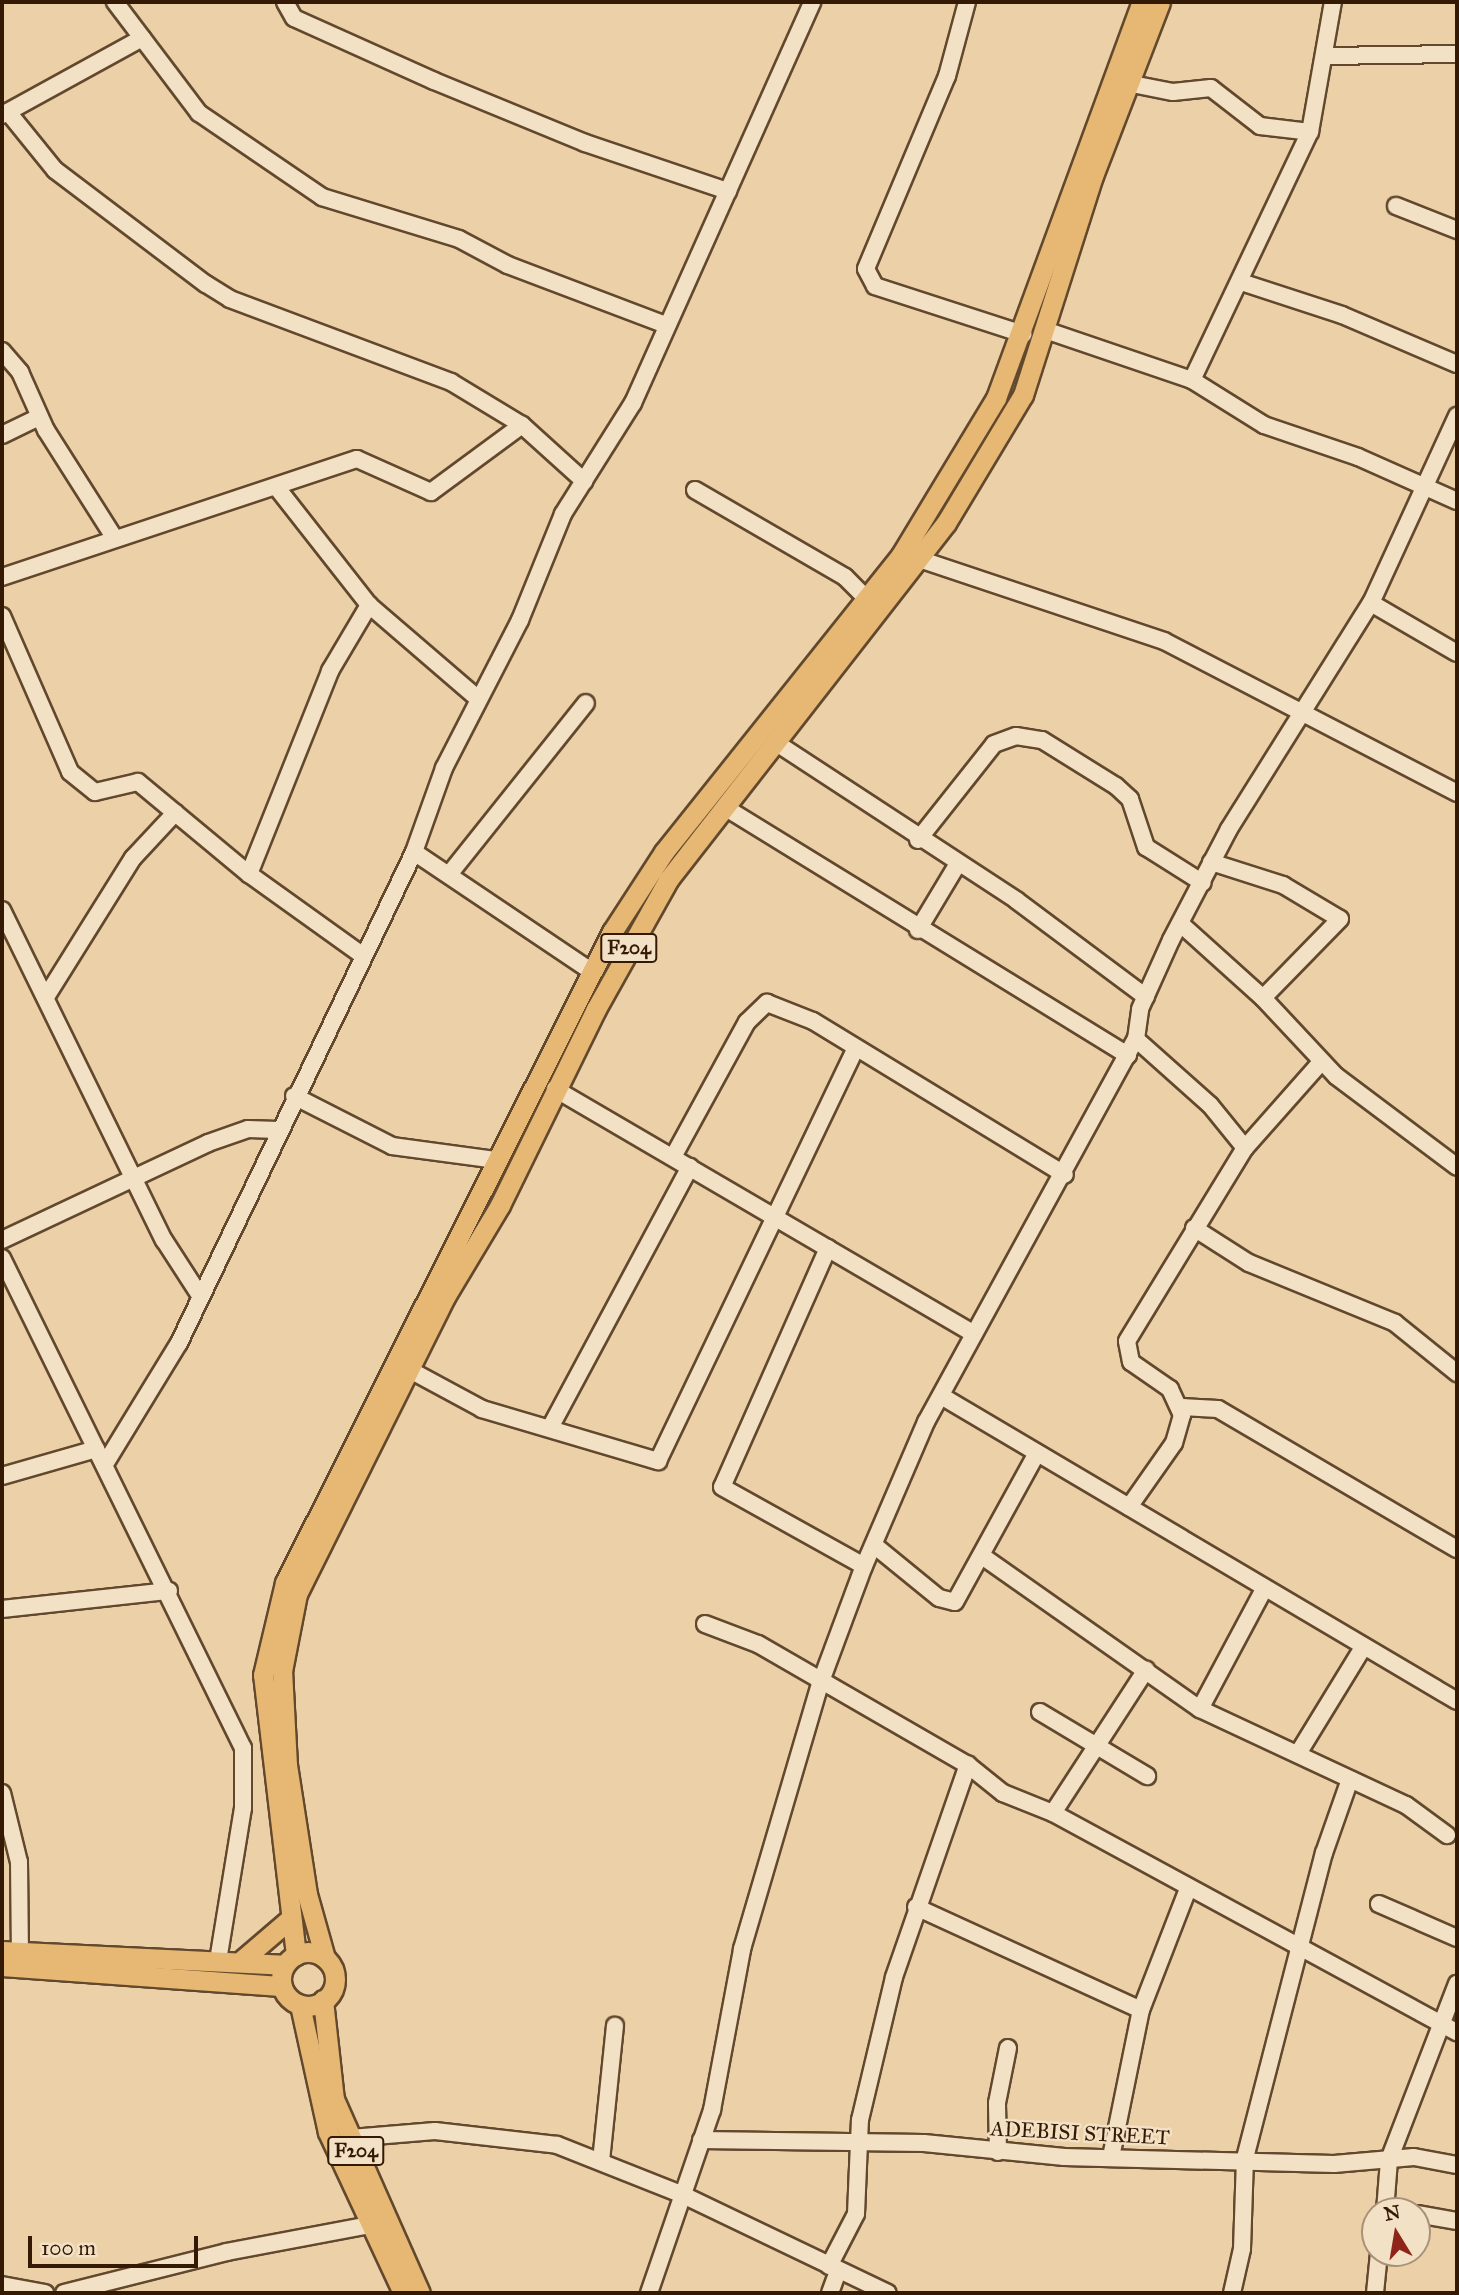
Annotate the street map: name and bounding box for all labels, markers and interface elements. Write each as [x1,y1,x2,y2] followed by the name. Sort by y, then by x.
[599,932,659,964] road number: F204
[990,2116,1170,2150] street label: ADEBISI STREET
[326,2136,386,2166] road number: F204
[1361,2197,1431,2267] north arrow
[1382,2200,1402,2226] text: N
[32,2222,201,2266] scale bar
[41,2235,96,2261] text: 100 m

